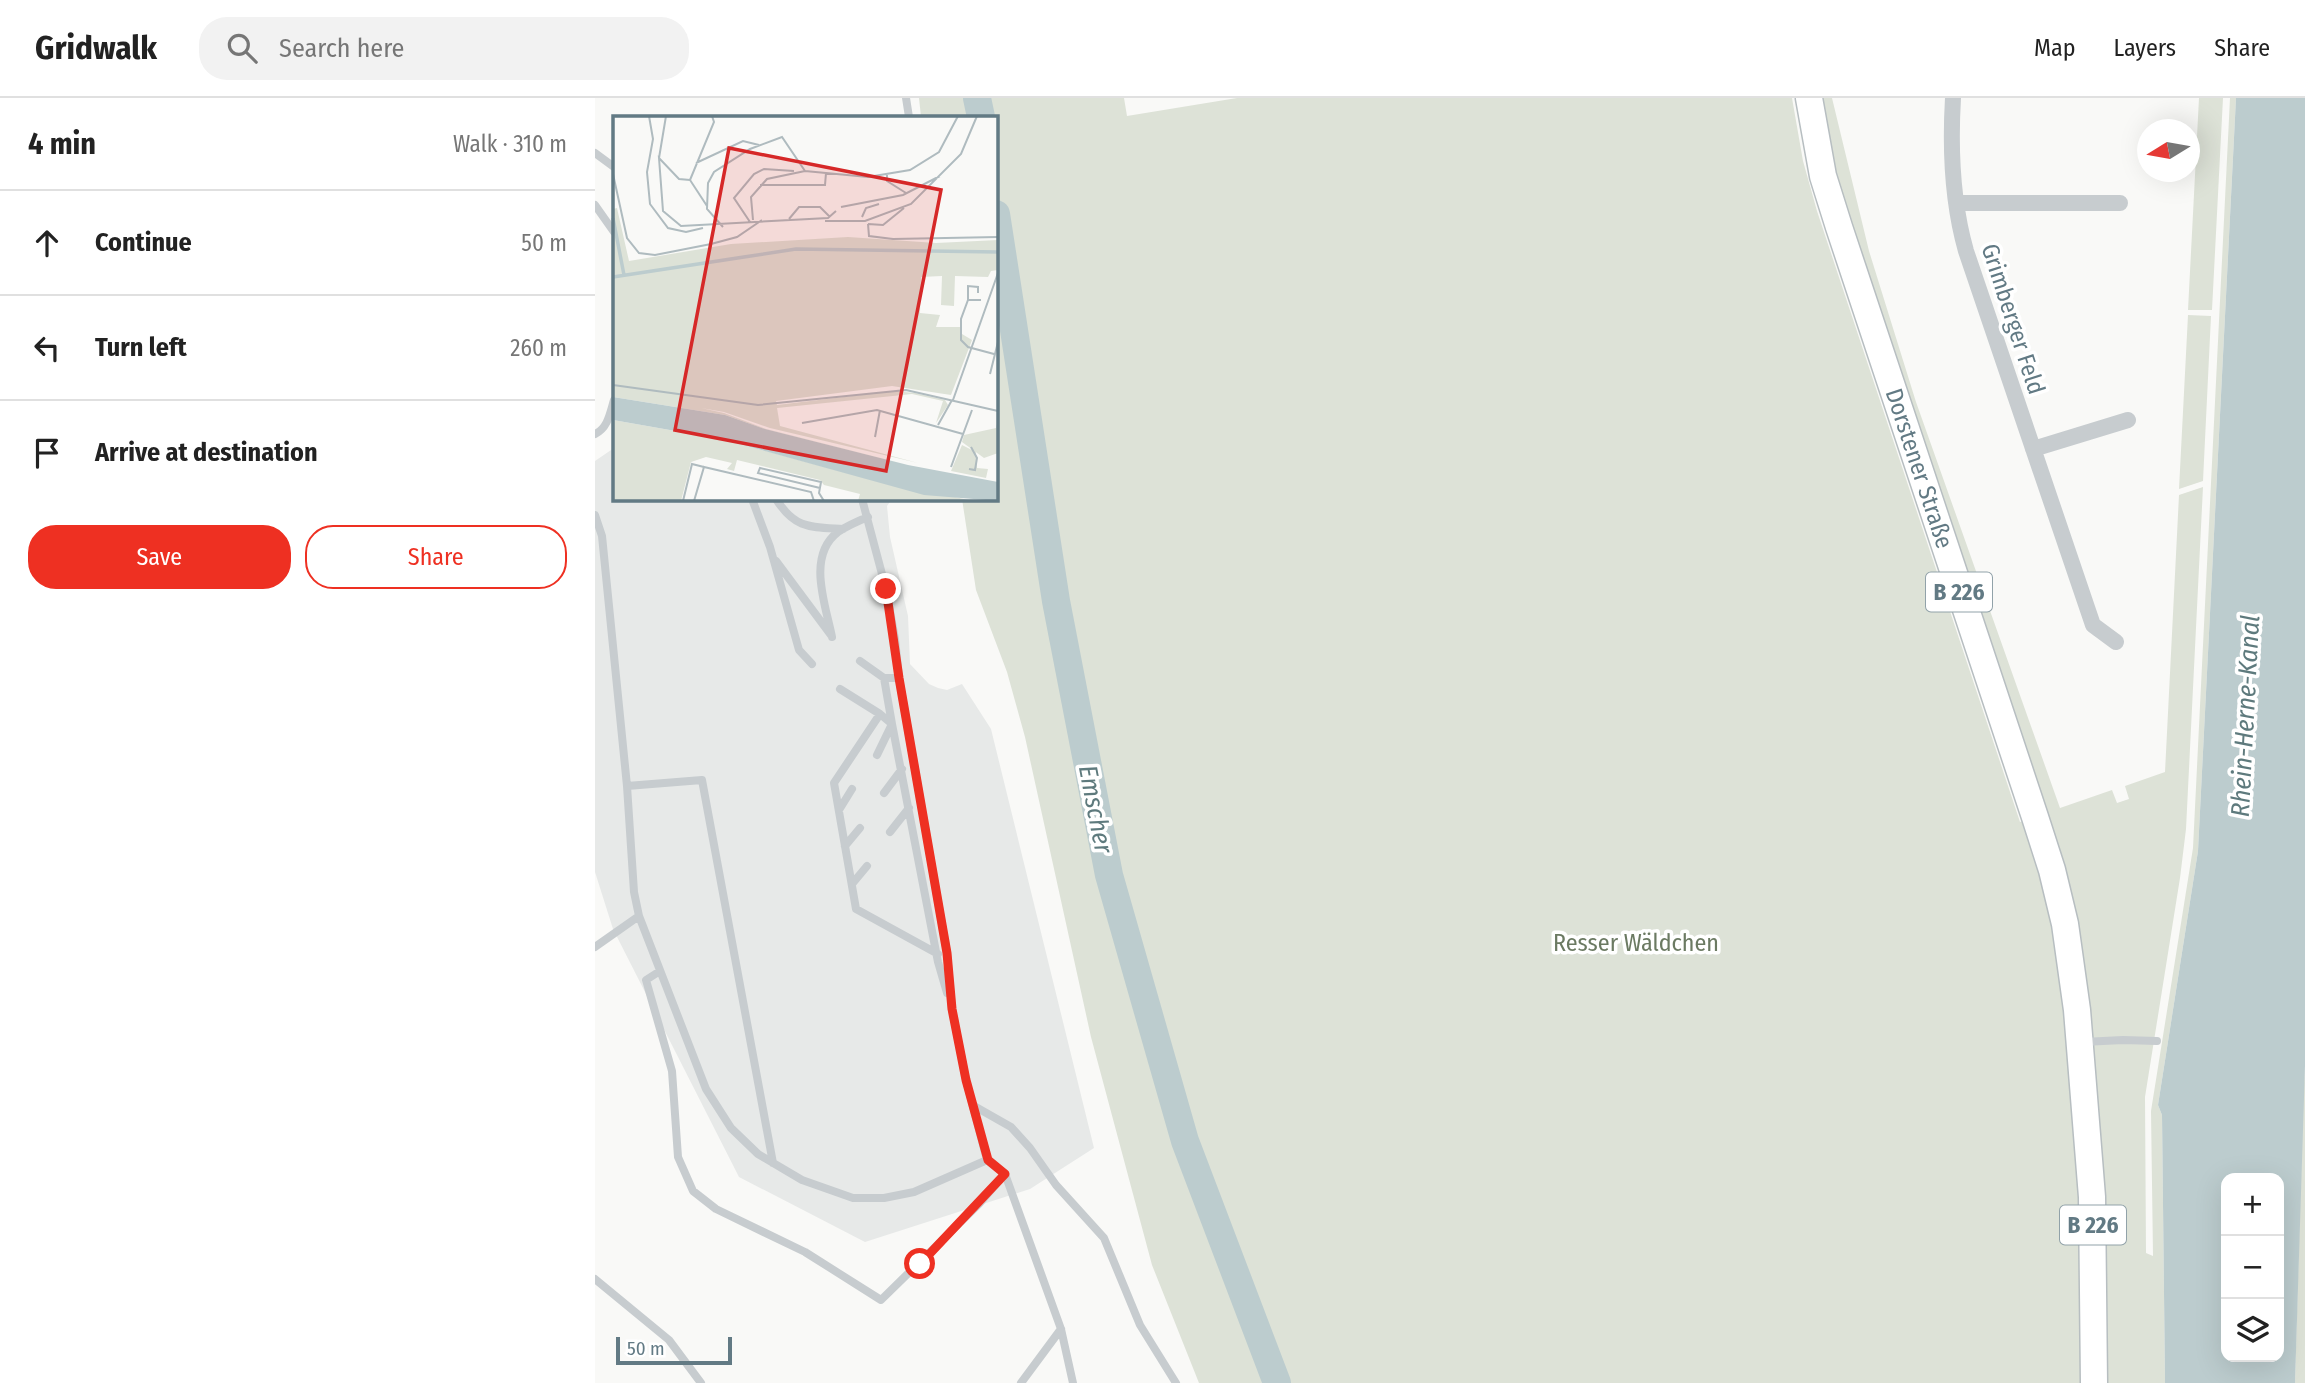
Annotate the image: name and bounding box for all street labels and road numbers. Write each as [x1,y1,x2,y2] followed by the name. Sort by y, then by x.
[1975,240,2051,398] street label: Grimberger Feld
[1880,385,1959,552] street label: Dorstener Straße
[1926,572,1992,612] road number: B 226
[2060,1206,2126,1244] road number: B 226

